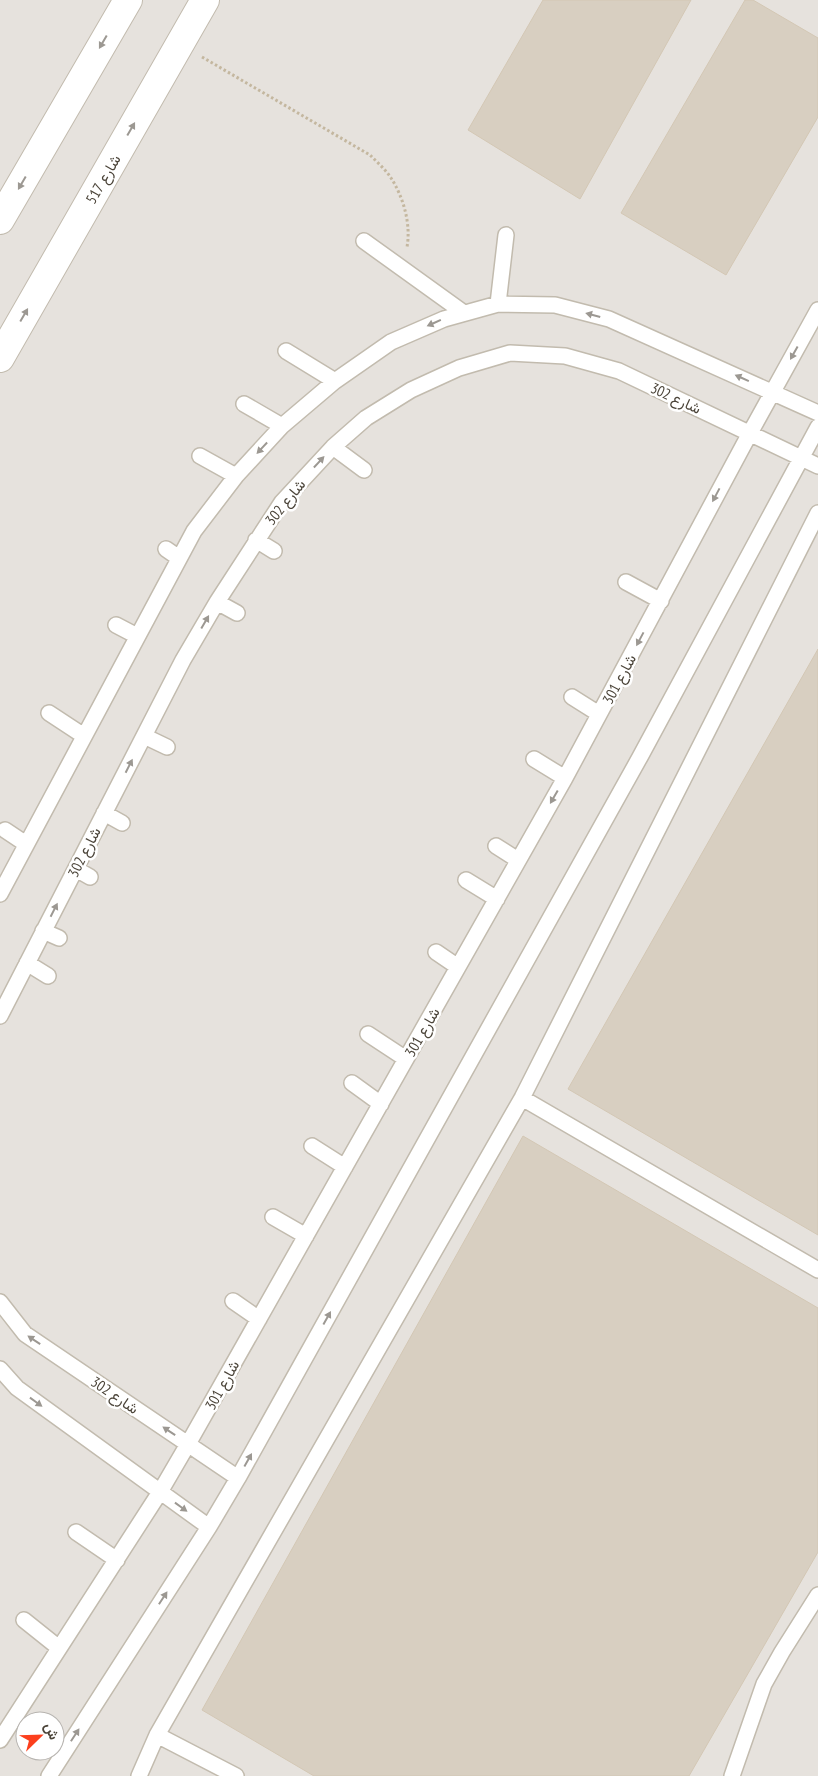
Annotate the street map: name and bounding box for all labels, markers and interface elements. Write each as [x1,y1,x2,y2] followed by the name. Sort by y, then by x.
[99,36,108,49] one-way arrow
[127,122,136,136] one-way arrow
[81,151,126,208] street label: شارع 517
[17,176,26,189] one-way arrow
[20,309,29,322] one-way arrow
[585,310,600,318] one-way arrow
[427,319,441,327] one-way arrow
[790,345,798,360] one-way arrow
[735,374,749,382] one-way arrow
[647,378,704,420] street label: شارع 302
[256,442,268,454] one-way arrow
[313,456,325,468] one-way arrow
[261,475,311,530] street label: شارع 302
[712,489,721,502] one-way arrow
[201,616,210,629] one-way arrow
[636,632,644,646] one-way arrow
[598,651,642,708] street label: شارع 301
[125,758,133,773] one-way arrow
[550,790,559,804] one-way arrow
[63,824,106,881] street label: شارع 302
[50,903,58,917] one-way arrow
[400,1004,445,1061] street label: شارع 301
[323,1311,331,1325] one-way arrow
[27,1335,41,1345] one-way arrow
[201,1357,245,1414] street label: شارع 301
[86,1372,143,1420] street label: شارع 302
[29,1396,42,1407] one-way arrow
[162,1426,176,1436] one-way arrow
[244,1453,252,1467] one-way arrow
[174,1502,188,1512] one-way arrow
[158,1592,168,1605] one-way arrow
[15,1711,65,1761] north arrow
[40,1720,64,1742] text: ش
[70,1728,80,1742] one-way arrow

